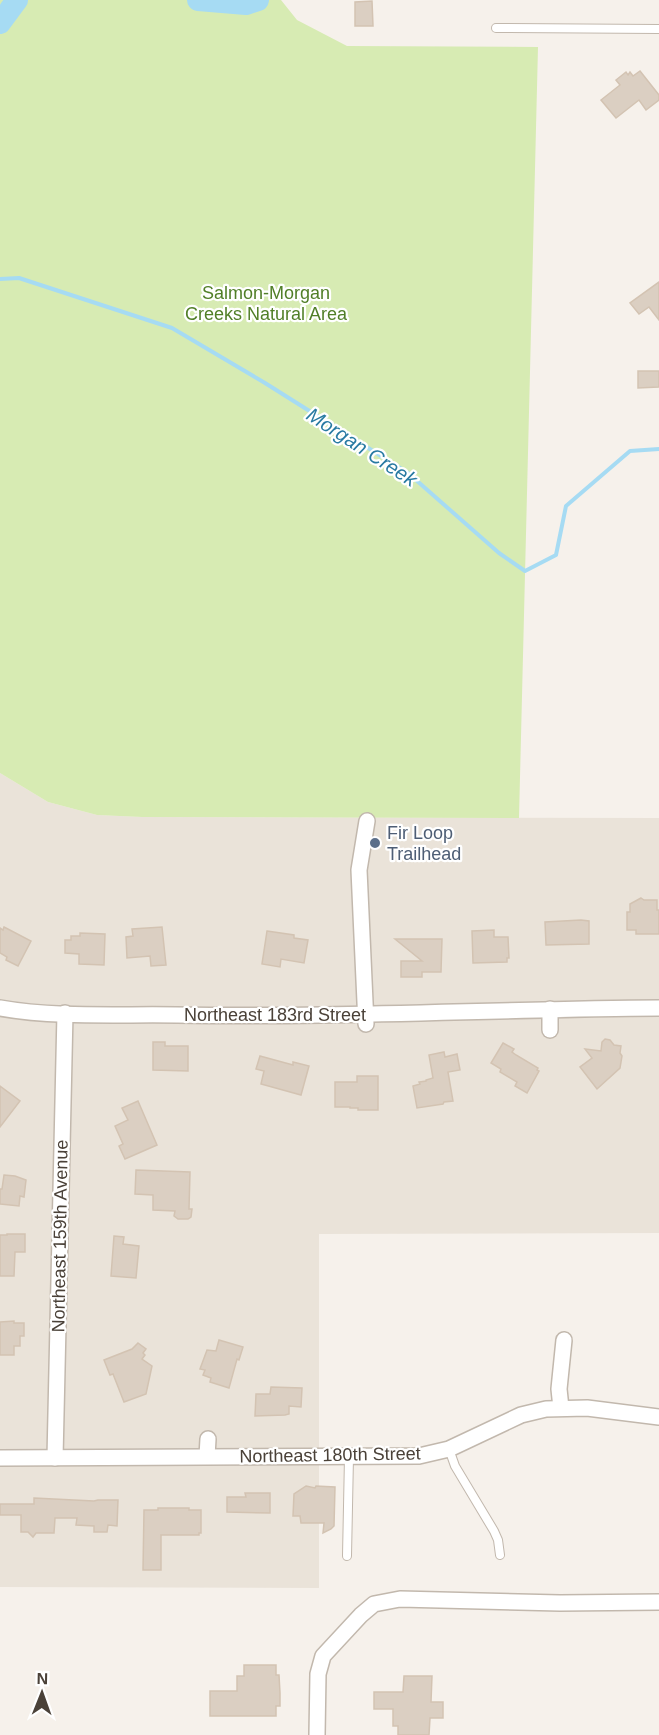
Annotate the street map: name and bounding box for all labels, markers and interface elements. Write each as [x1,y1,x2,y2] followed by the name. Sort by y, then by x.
[185,283,348,324] park label: Salmon-Morgan Creeks Natural Area
[303,403,422,491] water label: Morgan Creek
[387,823,461,864] place label: Fir Loop Trailhead
[368,836,382,850] marker: Fir Loop Trailhead
[184,1005,366,1025] street label: Northeast 183rd Street
[48,1139,72,1333] street label: Northeast 159th Avenue
[239,1443,421,1467] street label: Northeast 180th Street
[12,1663,72,1723] north arrow
[36,1670,48,1687] text: N

